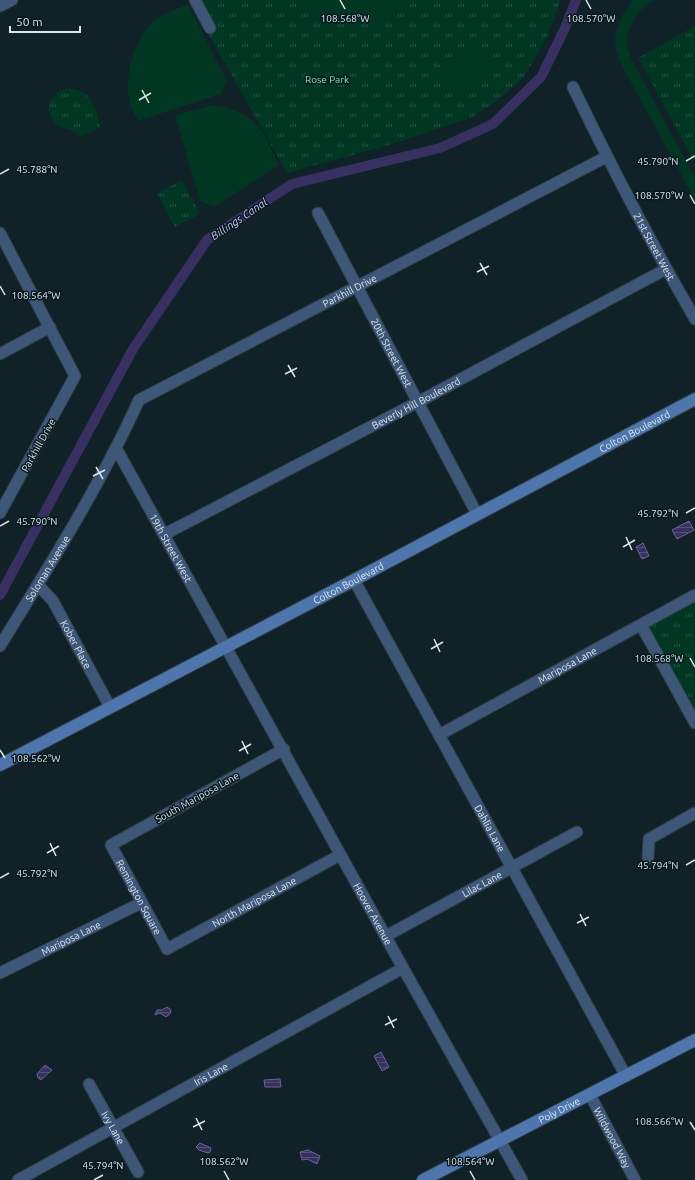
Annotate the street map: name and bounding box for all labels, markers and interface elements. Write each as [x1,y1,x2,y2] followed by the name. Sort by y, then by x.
[10,8,80,34] scale bar
[321,13,369,24] text: 108.568°W
[567,13,615,24] text: 108.570°W
[16,15,43,28] text: 50 m
[305,74,349,85] park label: Rose Park
[637,156,679,167] text: 45.790°N
[16,164,58,175] text: 45.788°N
[635,190,683,201] text: 108.570°W
[209,196,269,242] water label: Billings Canal
[631,211,677,282] street label: 21st Street West
[321,272,379,309] street label: Parkhill Drive
[12,290,60,301] text: 108.564°W
[369,317,414,389] street label: 20th Street West
[370,375,462,431] street label: Beverly Hill Boulevard
[598,408,672,455] street label: Colton Boulevard
[19,417,58,474] street label: Parkhill Drive
[637,508,679,519] text: 45.792°N
[147,512,194,584] street label: 19th Street West
[16,516,58,527] text: 45.790°N
[24,534,72,604] street label: Soloman Avenue
[311,560,386,606] street label: Colton Boulevard
[58,618,93,671] street label: Kober Place
[536,645,599,686] street label: Mariposa Lane
[635,653,683,664] text: 108.568°W
[12,753,60,764] text: 108.562°W
[154,770,241,825] street label: South Mariposa Lane
[472,803,507,854] street label: Dahlia Lane
[114,858,163,937] street label: Remington Square
[637,860,679,871] text: 45.794°N
[16,868,58,879] text: 45.792°N
[460,869,504,900] street label: Lilac Lane
[210,875,298,929] street label: North Mariposa Lane
[351,881,394,947] street label: Hoover Avenue
[39,919,103,958] street label: Mariposa Lane
[192,1061,230,1088] street label: Iris Lane
[537,1095,582,1126] street label: Poly Drive
[591,1105,633,1170] street label: Wildwood Way
[99,1109,127,1146] street label: Ivy Lane
[635,1116,683,1127] text: 108.566°W
[200,1156,248,1167] text: 108.562°W
[446,1156,494,1167] text: 108.564°W
[82,1160,124,1171] text: 45.794°N

